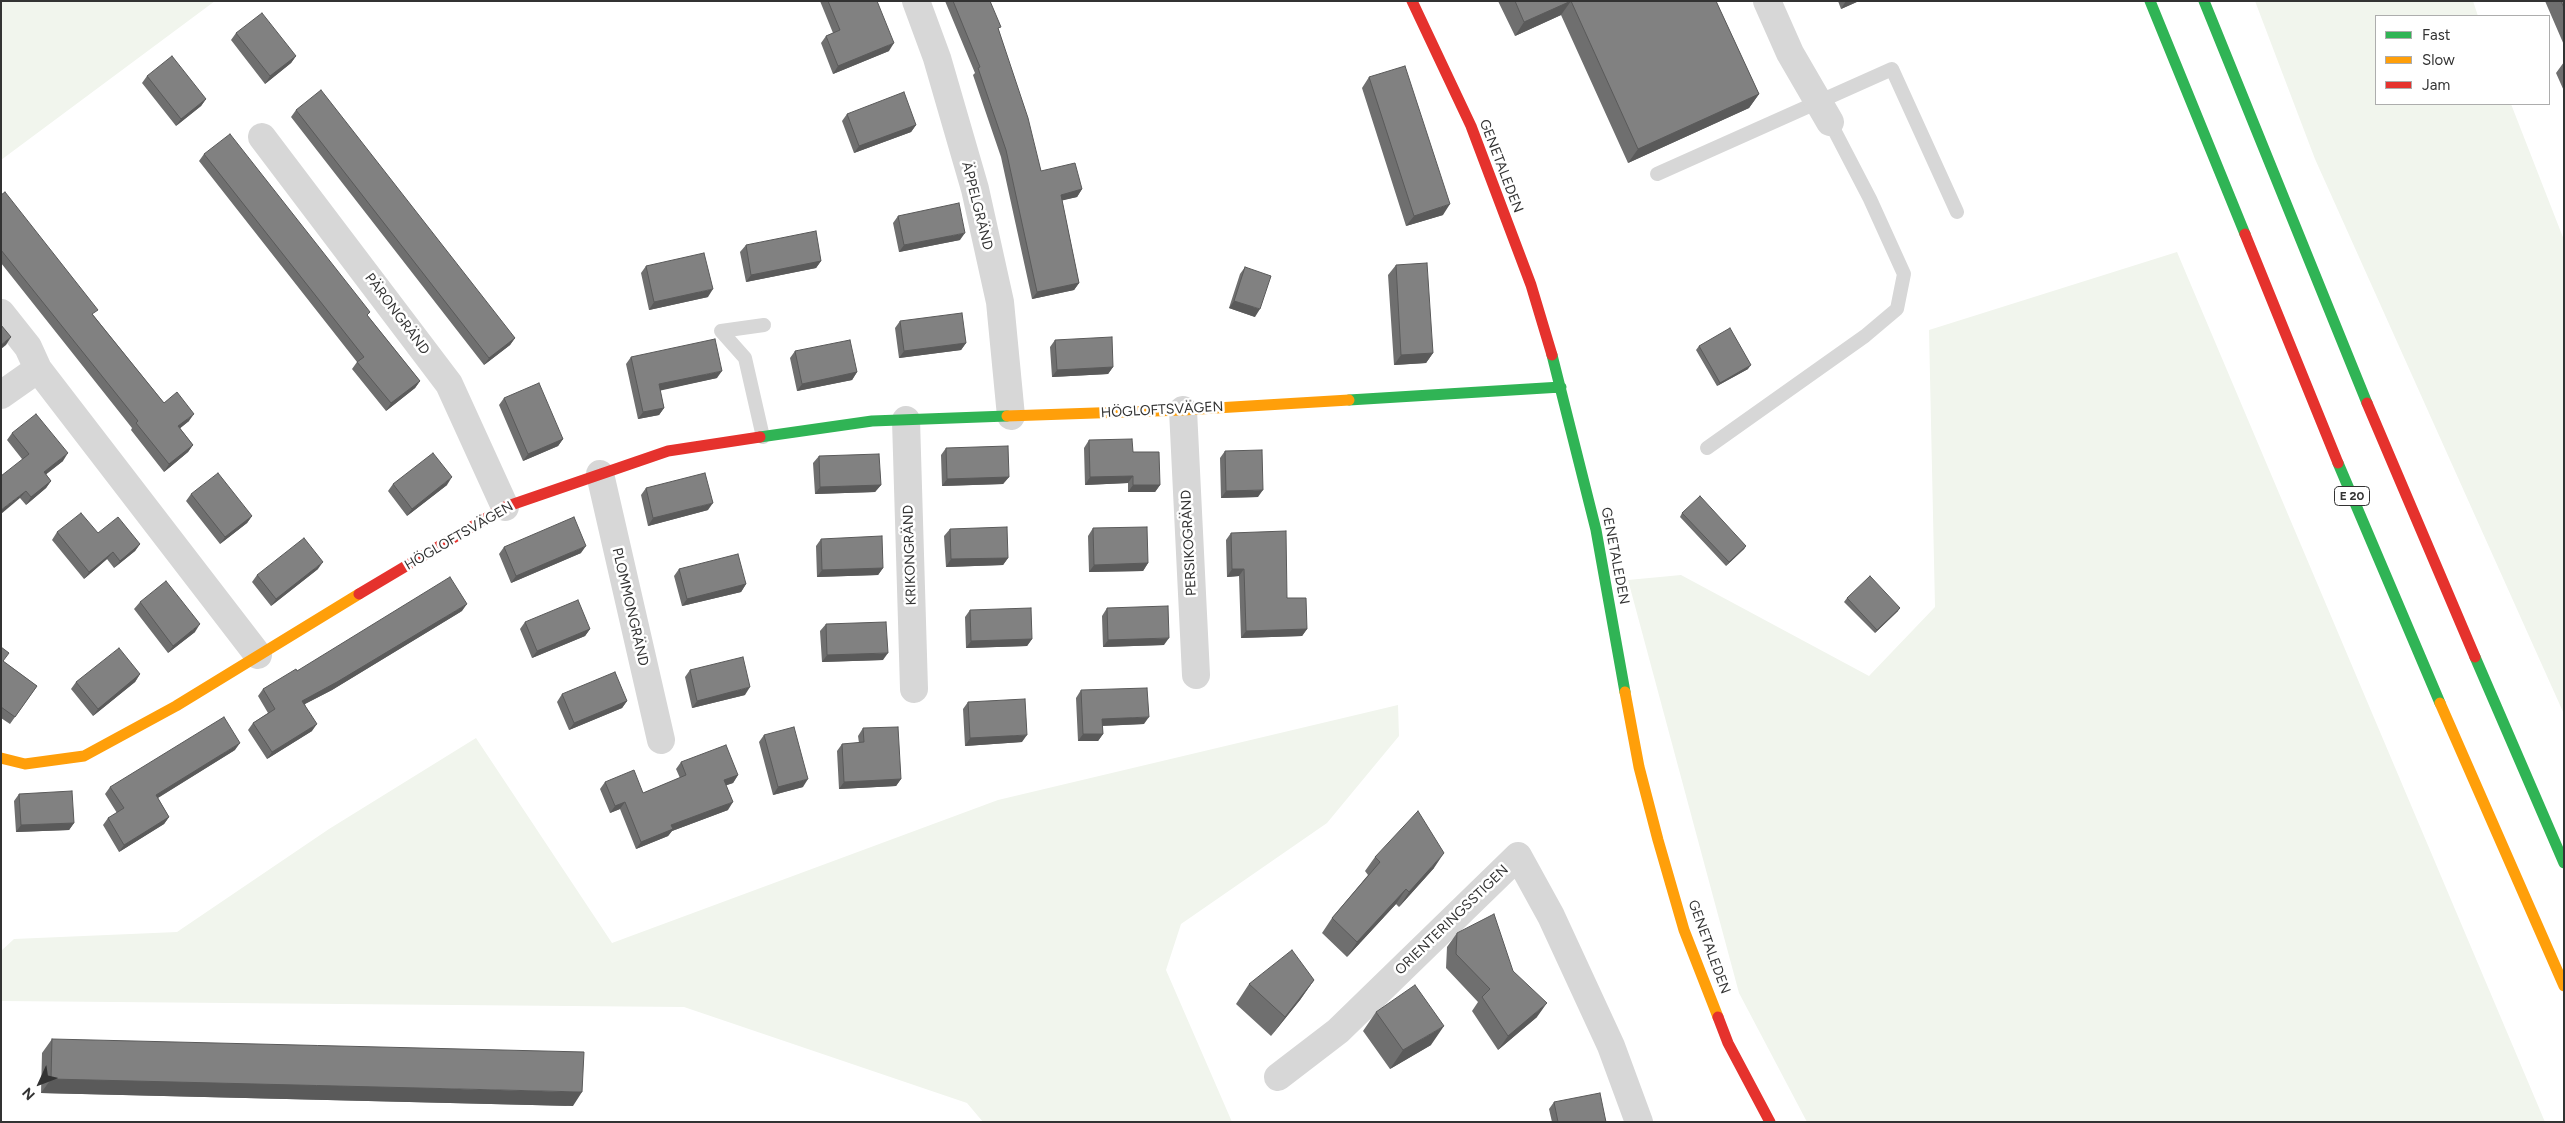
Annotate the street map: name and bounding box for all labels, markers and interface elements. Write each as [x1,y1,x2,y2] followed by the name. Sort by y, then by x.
[2375,15,2550,105] legend
[2422,26,2450,44] text: Fast
[2422,51,2455,69] text: Slow
[2422,76,2450,94] text: Jam
[1475,117,1527,215] street label: GENETALEDEN
[958,160,996,252] street label: ÄPPELGRÄND
[361,270,433,358] street label: PÄRONGRÄND
[1100,398,1224,422] street label: HÖGLOFTSVÄGEN
[2334,486,2370,506] road number: E 20
[1178,489,1200,597] street label: PERSIKOGRÄND
[402,498,516,574] street label: HÖGLOFTSVÄGEN
[900,504,920,606] street label: KRIKONGRÄND
[1597,506,1633,606] street label: GENETALEDEN
[608,546,652,668] street label: PLOMMONGRÄND
[1392,861,1512,979] street label: ORIENTERINGSSTIGEN
[1684,898,1734,996] street label: GENETALEDEN
[15,1058,65,1108] north arrow
[19,1084,39,1103] text: N

